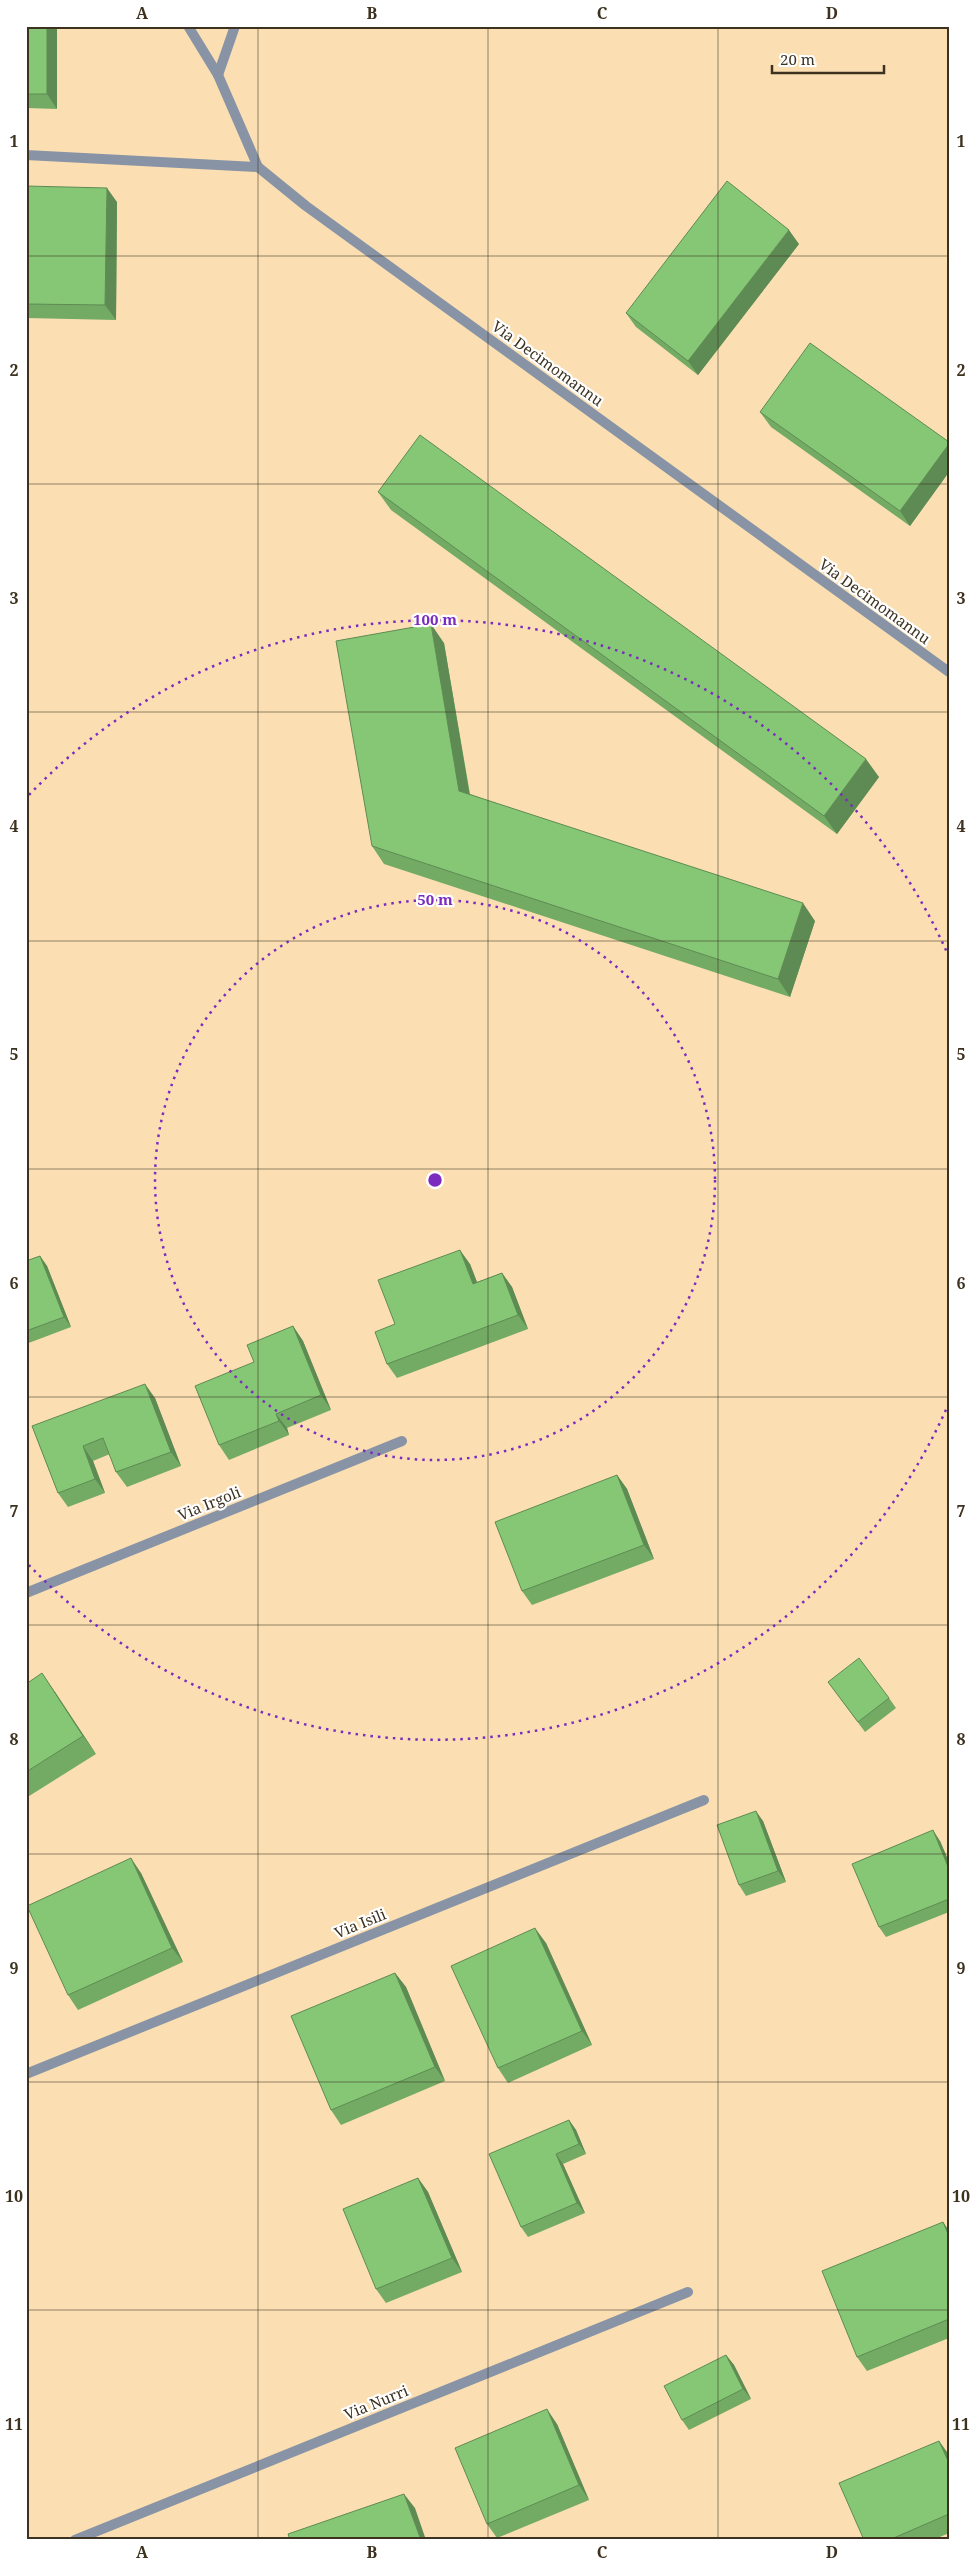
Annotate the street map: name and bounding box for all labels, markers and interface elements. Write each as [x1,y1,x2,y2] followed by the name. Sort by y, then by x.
[136,2,149,24] text: A
[367,2,378,24] text: B
[597,2,608,24] text: C
[826,2,838,24] text: D
[772,42,885,74] scale bar
[780,49,815,69] text: 20 m
[9,130,19,152] text: 1
[956,130,966,152] text: 1
[488,316,608,410] street label: Via Decimomannu
[9,359,19,381] text: 2
[956,359,966,381] text: 2
[815,554,935,648] street label: Via Decimomannu
[9,587,19,609] text: 3
[956,587,966,609] text: 3
[413,609,457,629] text: 100 m
[9,815,19,837] text: 4
[956,815,966,837] text: 4
[417,889,453,909] text: 50 m
[9,1043,19,1065] text: 5
[956,1043,966,1065] text: 5
[426,1171,444,1189] centre of rings
[9,1272,19,1294] text: 6
[956,1272,966,1294] text: 6
[175,1481,244,1525] street label: Via Irgoli
[9,1500,19,1522] text: 7
[956,1500,966,1522] text: 7
[9,1728,19,1750] text: 8
[956,1728,966,1750] text: 8
[331,1904,389,1942] street label: Via Isili
[9,1957,19,1979] text: 9
[956,1957,966,1979] text: 9
[5,2185,23,2207] text: 10
[952,2185,970,2207] text: 10
[341,2380,411,2424] street label: Via Nurri
[5,2413,23,2435] text: 11
[952,2413,970,2435] text: 11
[136,2541,149,2563] text: A
[367,2541,378,2563] text: B
[597,2541,608,2563] text: C
[826,2541,838,2563] text: D

